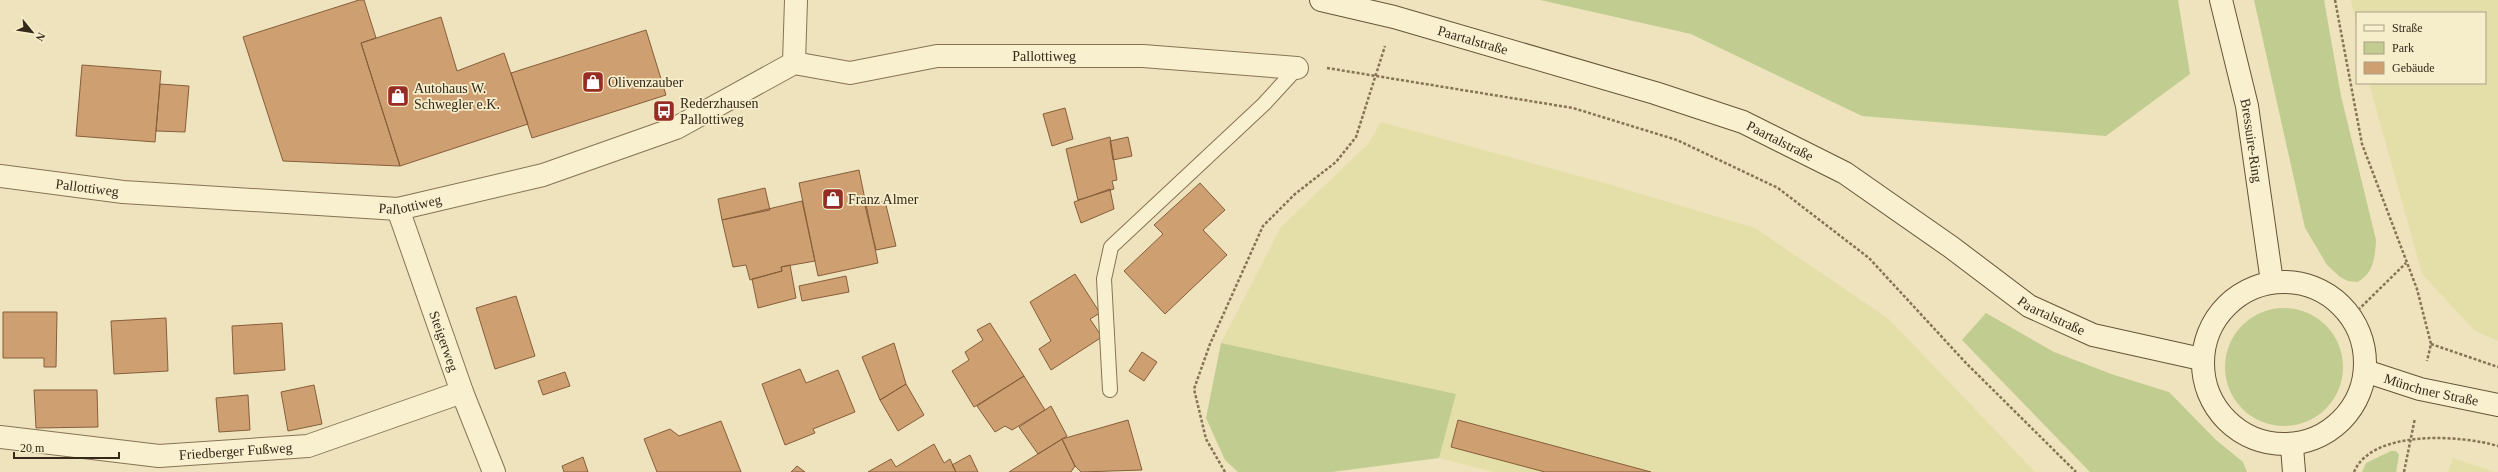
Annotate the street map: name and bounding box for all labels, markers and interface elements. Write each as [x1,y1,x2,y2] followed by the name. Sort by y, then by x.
[12,12,52,52] north arrow
[2356,12,2486,84] legend
[2392,21,2423,35] text: Straße
[1436,23,1510,57] street label: Paartalstraße
[33,31,48,43] text: N
[2392,41,2414,55] text: Park
[1012,49,1076,64] street label: Pallottiweg
[2392,61,2435,75] text: Gebäude
[580,69,606,95] shop icon: Olivenzauber
[608,75,684,90] place label: Olivenzauber
[414,81,500,112] place label: Autohaus W. Schwegler e.K.
[385,83,411,109] shop icon: Autohaus W. Schwegler e.K.
[680,96,759,127] place label: Rederzhausen Pallottiweg
[2238,97,2265,184] street label: Bressuire-Ring
[651,98,677,124] bus stop icon: Rederzhausen Pallottiweg
[1744,118,1816,163] street label: Paartalstraße
[55,176,120,199] street label: Pallottiweg
[820,186,846,212] shop icon: Franz Almer
[378,192,443,217] street label: Pallottiweg
[848,192,919,207] place label: Franz Almer
[2015,293,2087,338] street label: Paartalstraße
[427,309,462,373] street label: Steigerweg
[2382,370,2480,408] street label: Münchner Straße
[14,434,119,460] scale bar
[178,440,293,462] street label: Friedberger Fußweg
[20,441,45,455] text: 20 m

